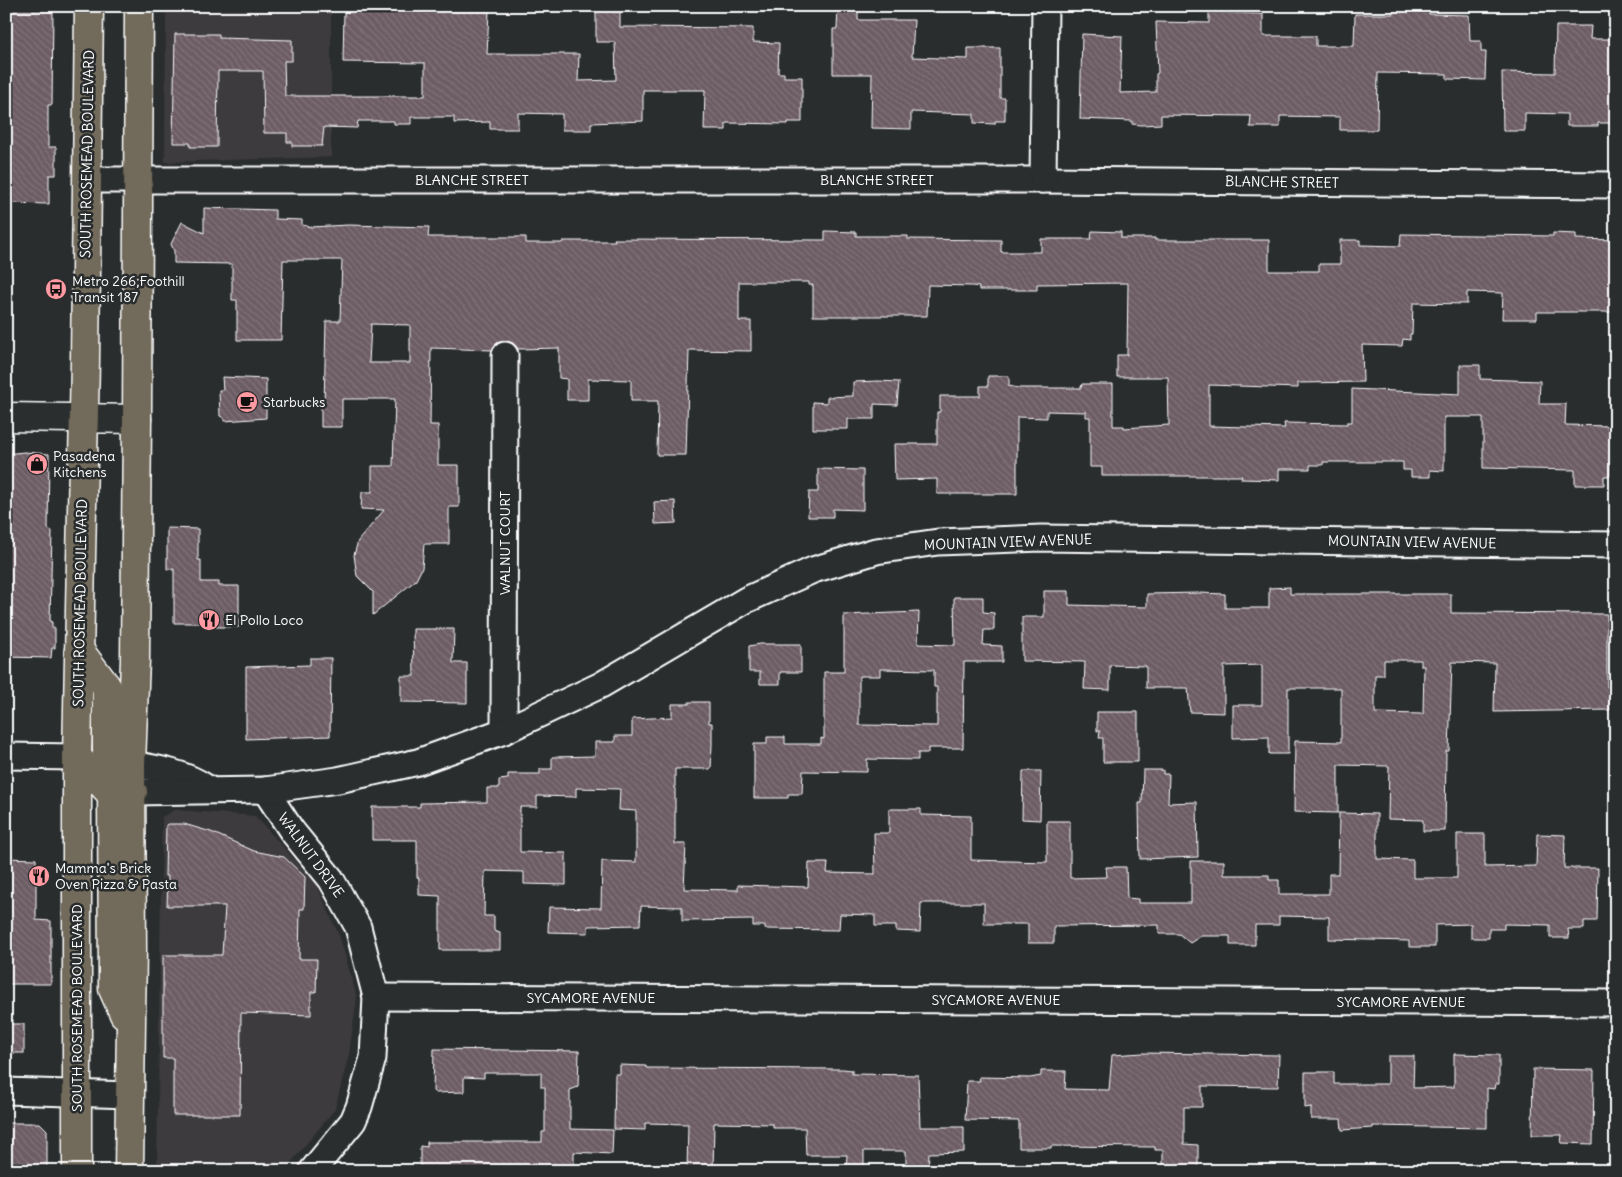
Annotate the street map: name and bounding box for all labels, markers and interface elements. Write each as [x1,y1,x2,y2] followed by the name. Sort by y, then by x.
[76,50,98,258] street label: SOUTH ROSEMEAD BOULEVARD
[415,171,529,189] street label: BLANCHE STREET
[820,171,934,189] street label: BLANCHE STREET
[1225,172,1339,192] street label: BLANCHE STREET
[72,272,185,306] place label: Metro 266;Foothill Transit 187
[44,277,68,301] bus stop icon: Metro 266;Foothill Transit 187
[235,390,259,414] cafe icon: Starbucks
[263,393,325,411] place label: Starbucks
[53,447,115,481] place label: Pasadena Kitchens
[25,452,49,476] shop icon: Pasadena Kitchens
[496,491,514,595] street label: WALNUT COURT
[69,499,91,707] street label: SOUTH ROSEMEAD BOULEVARD
[924,530,1092,554] street label: MOUNTAIN VIEW AVENUE
[1328,532,1496,552] street label: MOUNTAIN VIEW AVENUE
[197,608,221,632] restaurant icon: El Pollo Loco
[225,611,303,629] place label: El Pollo Loco
[274,809,348,901] street label: WALNUT DRIVE
[55,859,177,893] place label: Mamma's Brick Oven Pizza & Pasta
[27,864,51,888] restaurant icon: Mamma's Brick Oven Pizza & Pasta
[68,904,86,1112] street label: SOUTH ROSEMEAD BOULEVARD
[526,989,656,1007] street label: SYCAMORE AVENUE
[931,991,1061,1009] street label: SYCAMORE AVENUE
[1336,993,1466,1011] street label: SYCAMORE AVENUE

